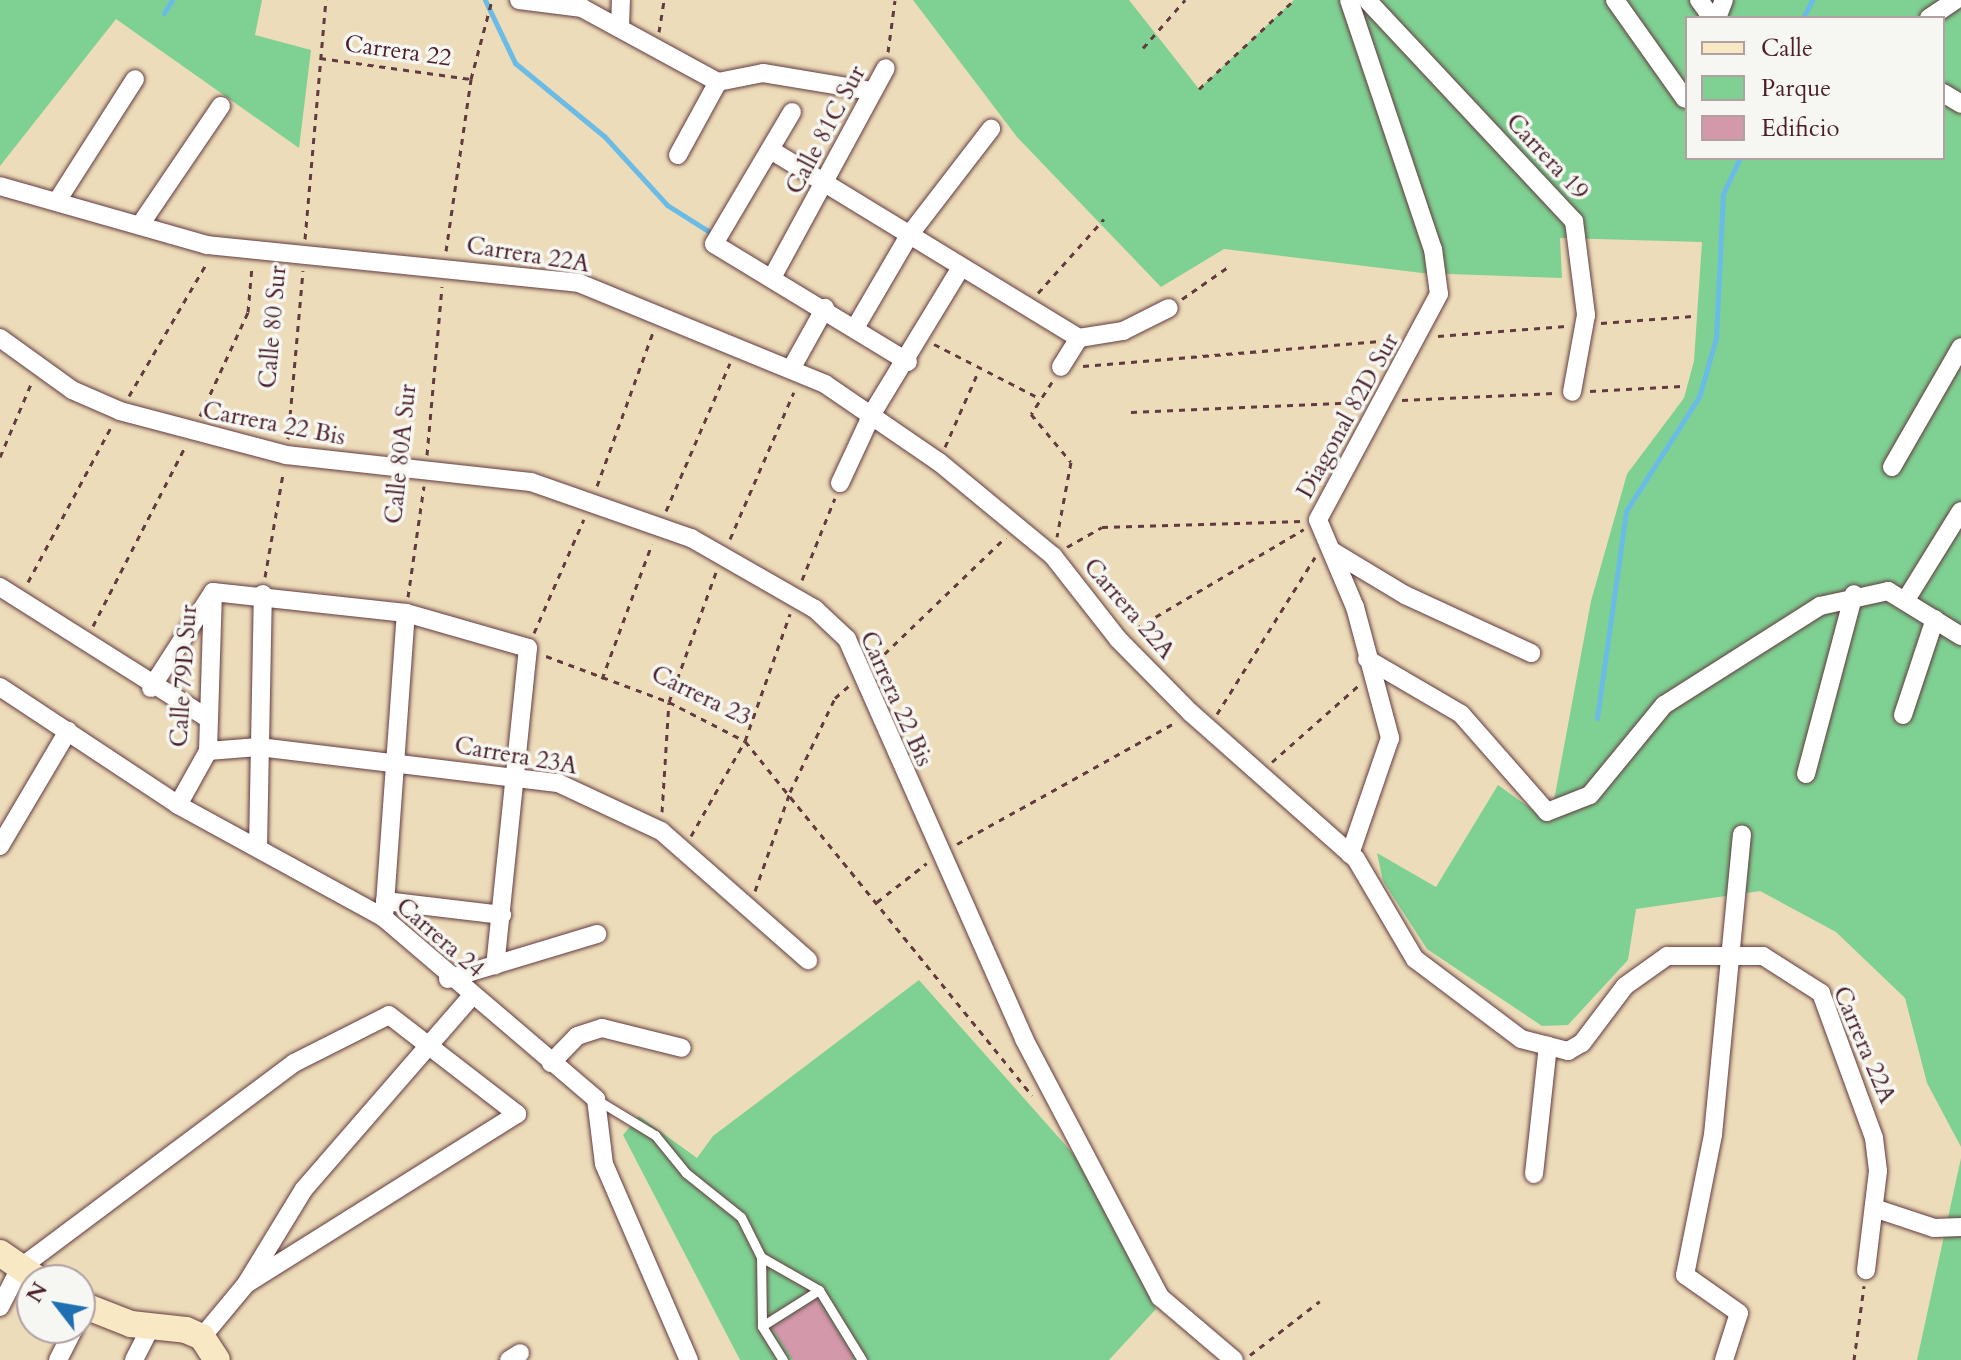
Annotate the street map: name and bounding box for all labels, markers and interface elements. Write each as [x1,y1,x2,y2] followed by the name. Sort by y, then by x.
[1685,16,1945,160] legend
[343,29,453,73] street label: Carrera 22
[1761,32,1813,65] text: Calle
[780,61,872,199] street label: Calle 81C Sur
[1761,72,1831,105] text: Parque
[1500,108,1594,206] street label: Carrera 19
[1761,112,1840,145] text: Edificio
[464,231,592,279] street label: Carrera 22A
[253,264,293,390] street label: Calle 80 Sur
[1291,329,1405,503] street label: Diagonal 82D Sur
[379,383,423,525] street label: Calle 80A Sur
[200,396,348,452] street label: Carrera 22 Bis
[1077,553,1181,665] street label: Carrera 22A
[165,604,203,748] street label: Calle 79D Sur
[853,627,939,771] street label: Carrera 22 Bis
[646,660,756,732] street label: Carrera 23
[452,731,580,781] street label: Carrera 23A
[390,892,490,984] street label: Carrera 24
[1826,982,1902,1108] street label: Carrera 22A
[16,1264,96,1344] north arrow
[19,1277,55,1309] text: N

